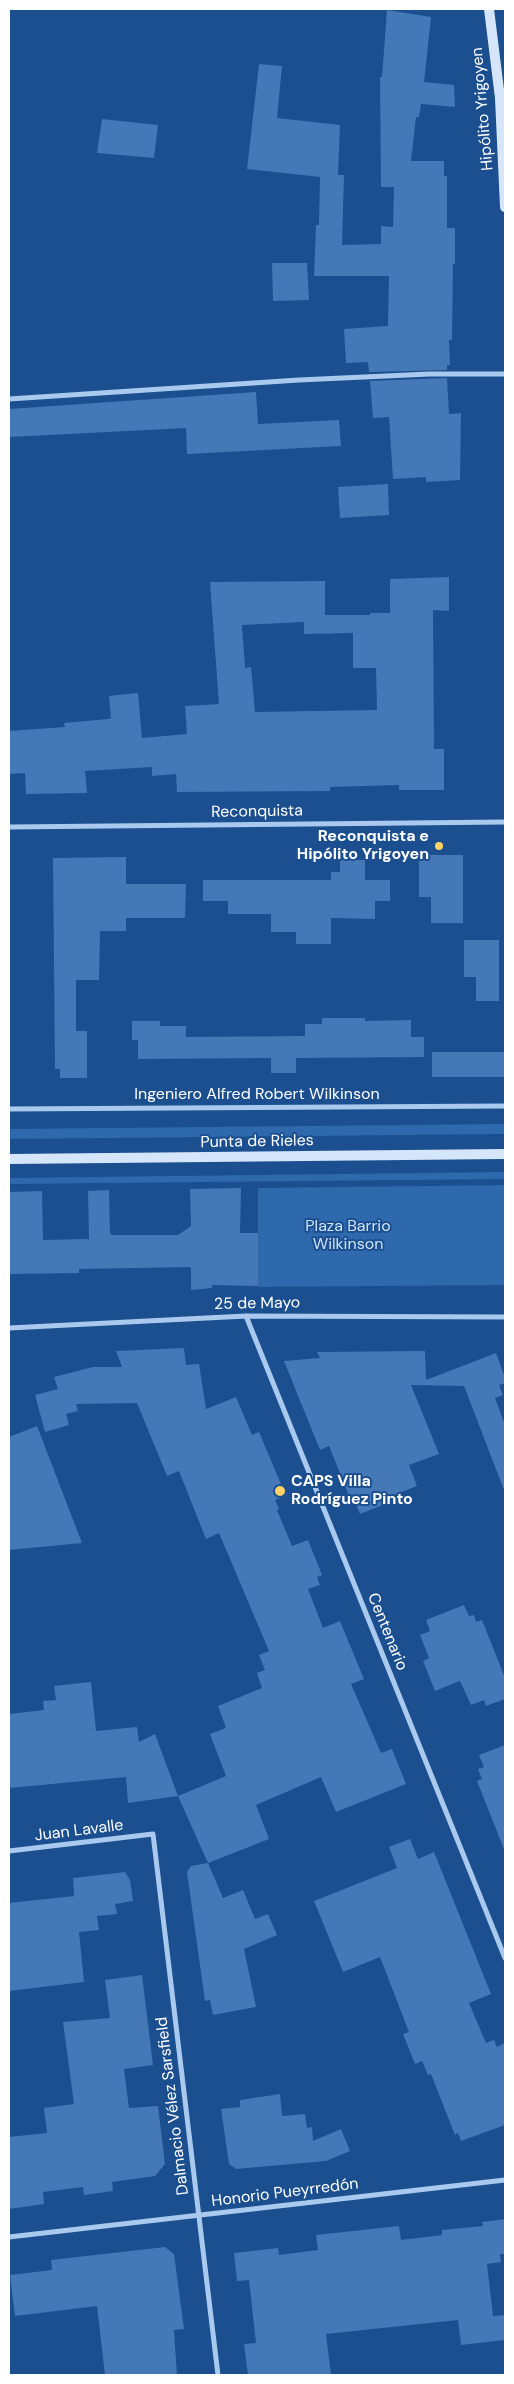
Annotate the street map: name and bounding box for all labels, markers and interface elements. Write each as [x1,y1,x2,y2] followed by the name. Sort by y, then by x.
[468,47,498,171] street label: Hipólito Yrigoyen
[211,802,303,822] street label: Reconquista
[297,827,429,865] place label: Reconquista e Hipólito Yrigoyen
[433,840,445,852] marker: Reconquista e Hipólito Yrigoyen
[134,1085,380,1105] street label: Ingeniero Alfred Robert Wilkinson
[200,1131,314,1153] street label: Punta de Rieles
[305,1217,391,1255] park label: Plaza Barrio Wilkinson
[214,1294,300,1314] street label: 25 de Mayo
[291,1472,413,1510] place label: CAPS Villa Rodríguez Pinto
[273,1484,287,1498] marker: CAPS Villa Rodríguez Pinto
[363,1590,411,1674] street label: Centenario
[34,1816,124,1846] street label: Juan Lavalle
[153,2016,193,2196] street label: Dalmacio Vélez Sarsfield
[210,2174,360,2212] street label: Honorio Pueyrredón

